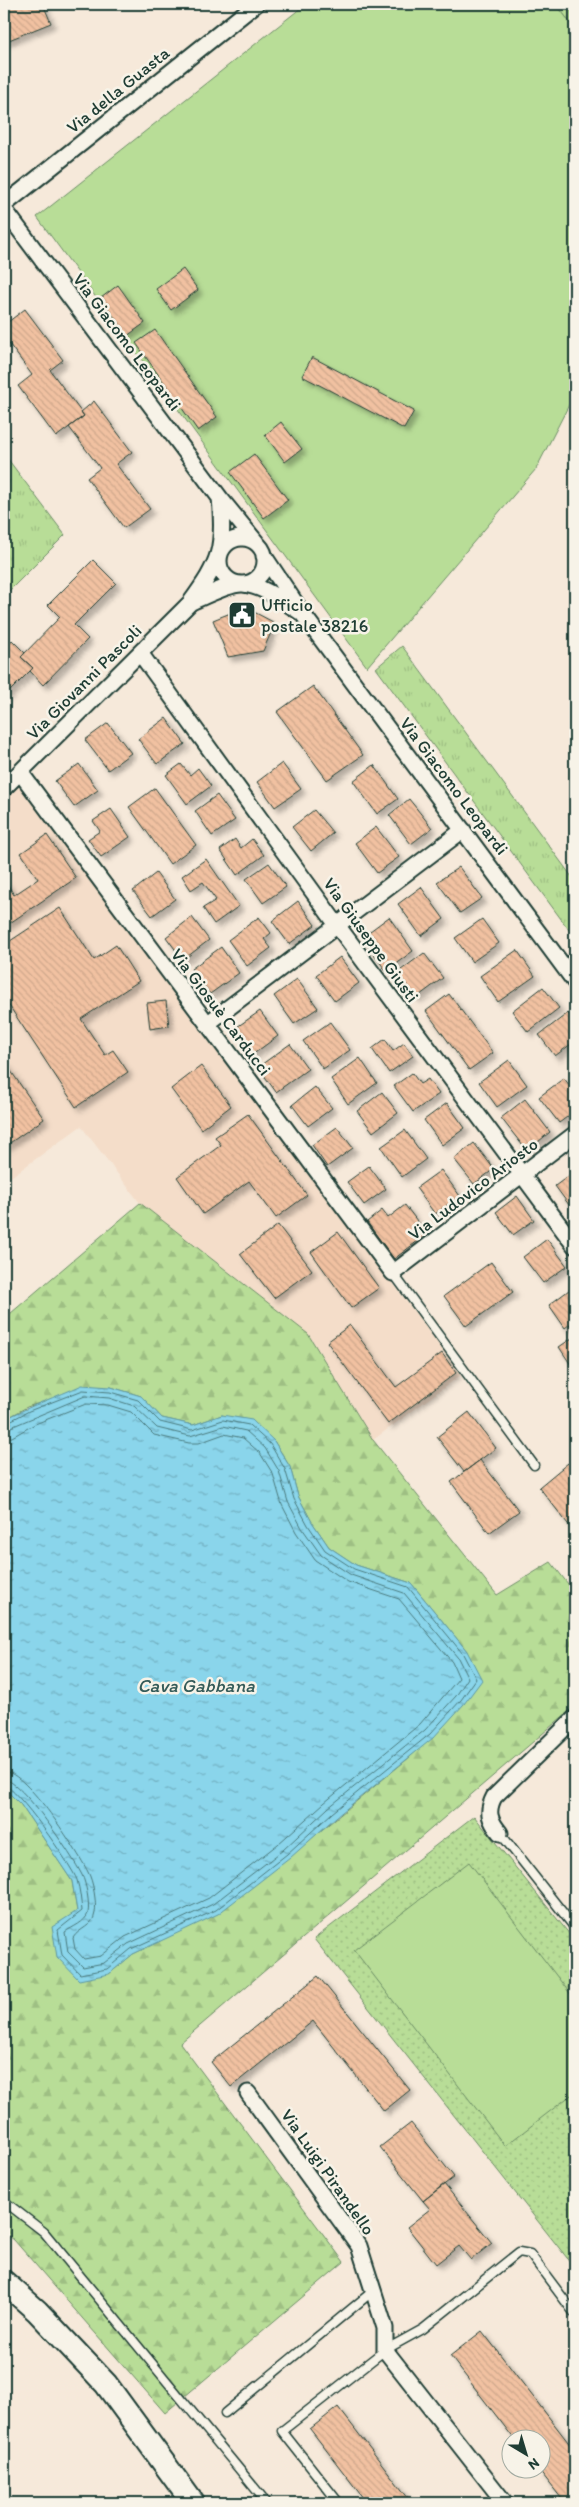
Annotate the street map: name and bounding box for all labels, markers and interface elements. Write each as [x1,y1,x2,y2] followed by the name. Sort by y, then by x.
[62,41,174,138] street label: Via della Guasta
[68,269,186,415] street label: Via Giacomo Leopardi
[261,594,368,637] place label: Ufficio postale 38216
[227,600,257,630] public building icon: Ufficio postale 38216
[22,620,146,744] street label: Via Giovanni Pascoli
[395,713,513,859] street label: Via Giacomo Leopardi
[318,873,424,1007] street label: Via Giuseppe Giusti
[166,944,276,1080] street label: Via Giosuè Carducci
[404,1133,542,1245] street label: Via Ludovico Ariosto
[137,1674,255,1697] water label: Cava Gabbana
[276,2105,380,2239] street label: Via Luigi Pirandello
[502,2430,552,2480] north arrow
[525,2454,543,2473] text: N

